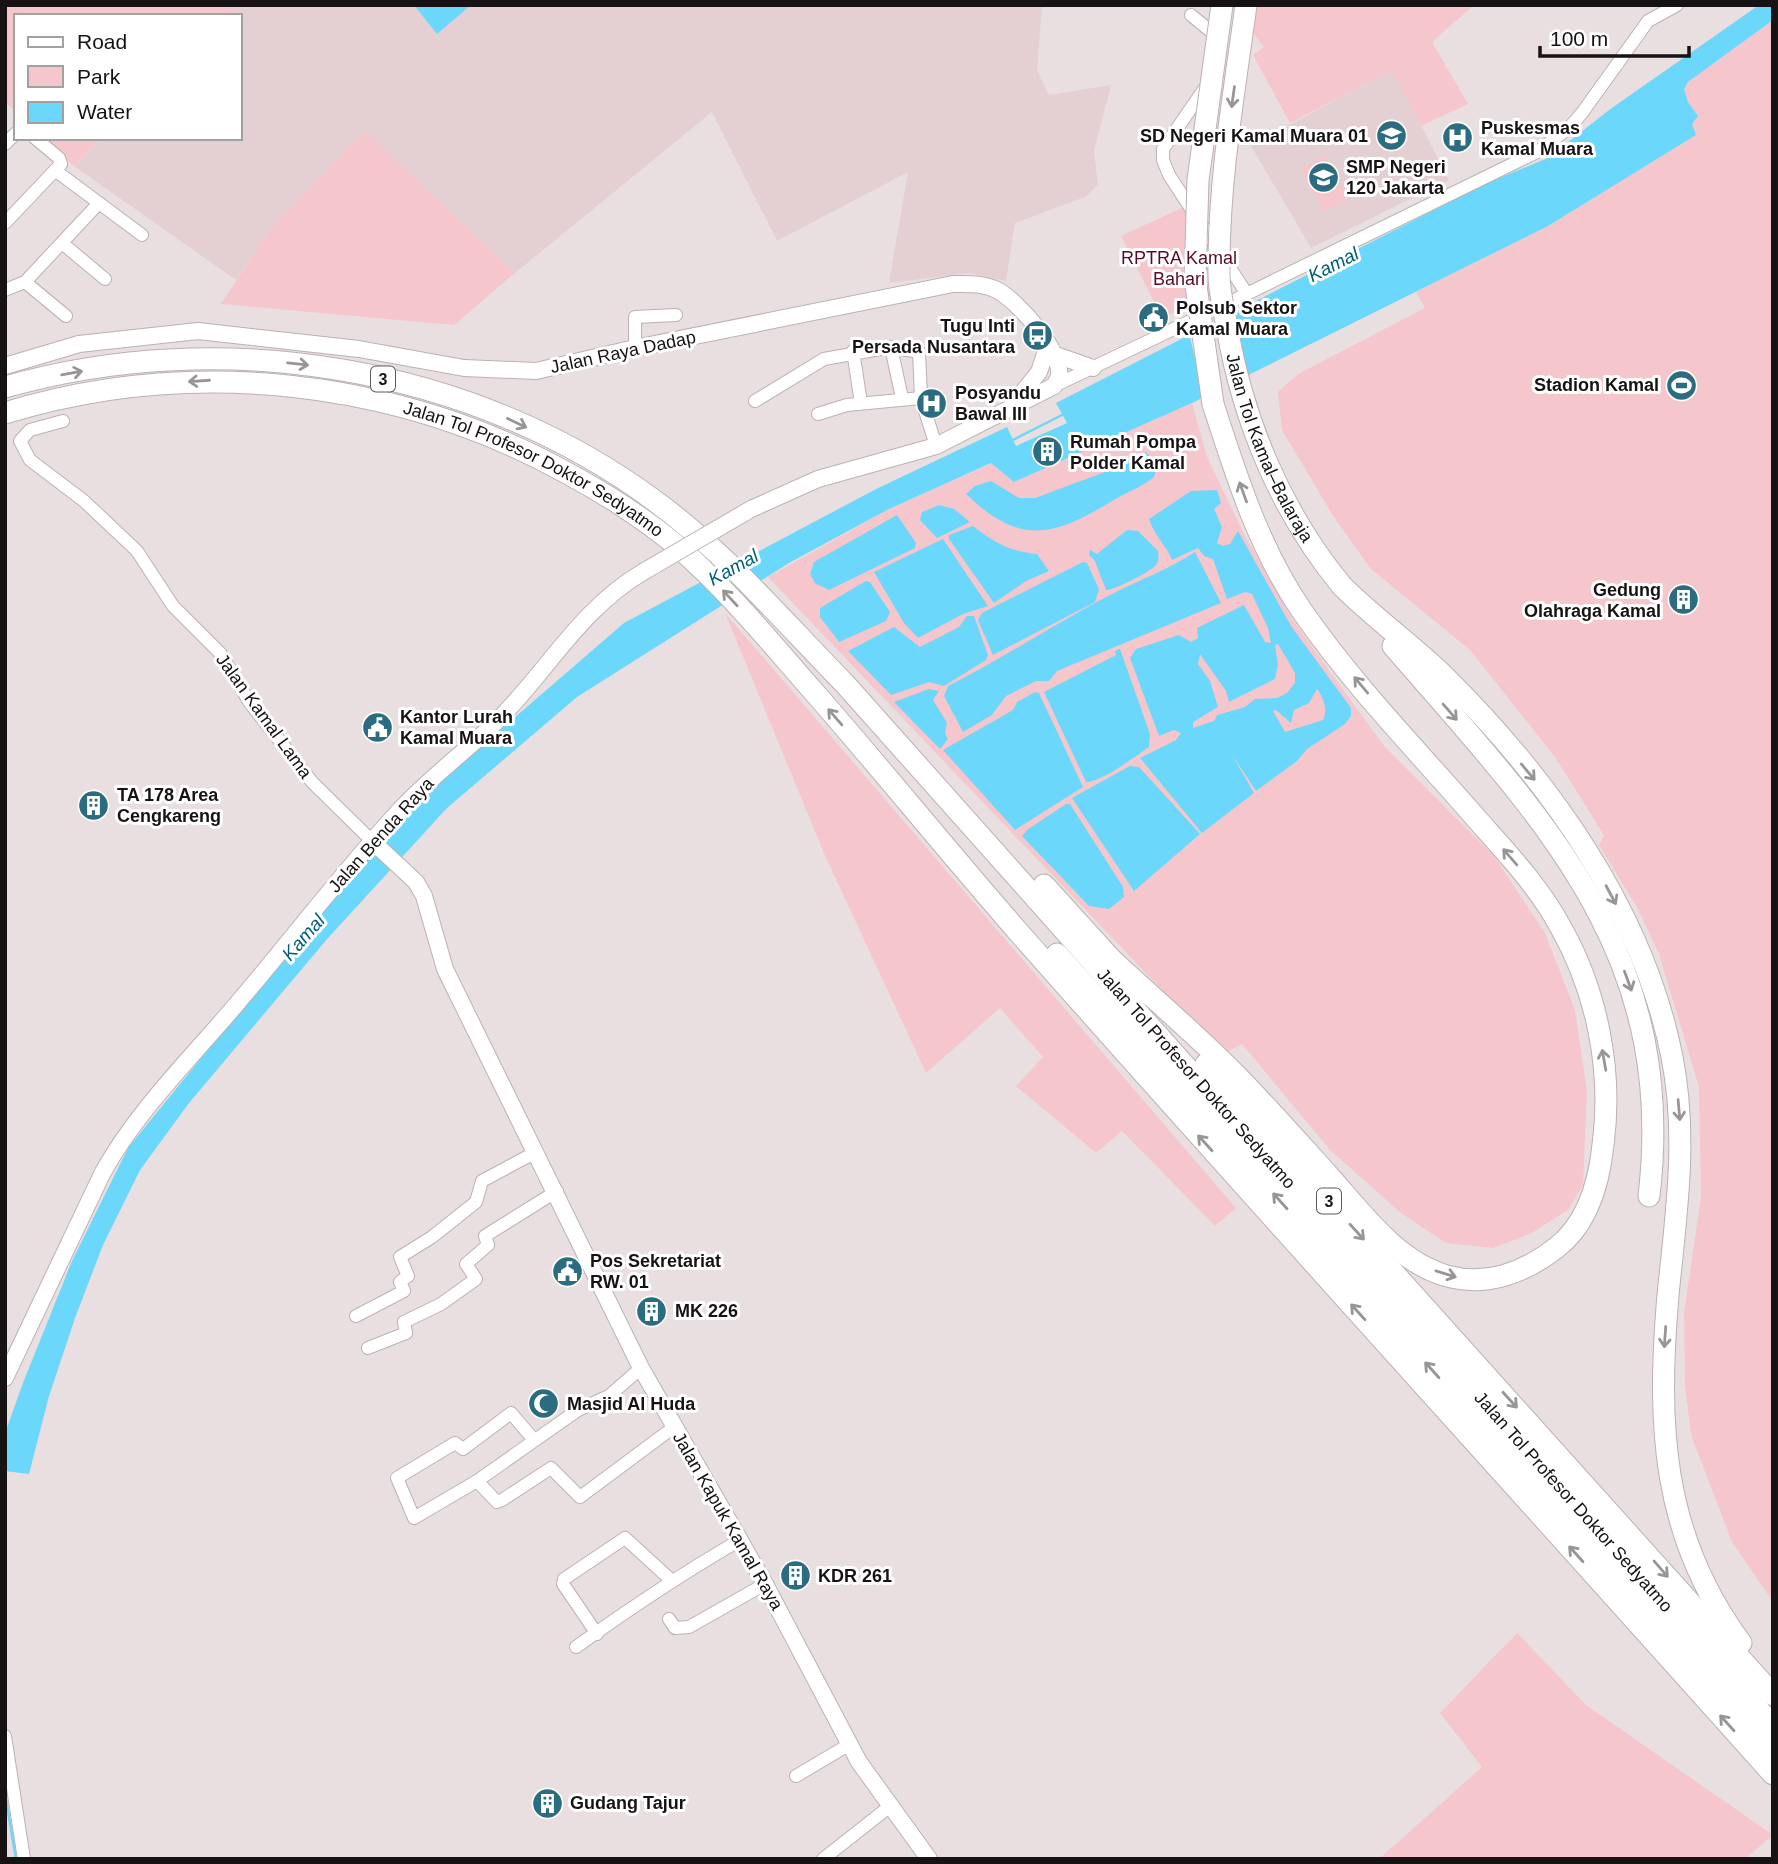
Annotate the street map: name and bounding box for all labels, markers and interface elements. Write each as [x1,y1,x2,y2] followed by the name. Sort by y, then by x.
[14,14,242,140] legend
[1540,14,1689,58] scale bar
[1550,27,1608,50] text: 100 m
[77,30,127,53] text: Road
[77,65,121,88] text: Park
[1227,85,1240,108] one-way arrow
[77,100,132,123] text: Water
[1481,118,1594,159] place label: Puskesmas Kamal Muara
[1374,119,1408,153] school or university icon: SD Negeri Kamal Muara 01
[1441,121,1475,155] hospital icon: Puskesmas Kamal Muara
[1140,126,1368,146] place label: SD Negeri Kamal Muara 01
[1346,157,1446,198] place label: SMP Negeri 120 Jakarta
[1306,160,1340,194] school or university icon: SMP Negeri 120 Jakarta
[1304,243,1363,286] water label: Kamal
[1121,248,1237,289] park label: RPTRA Kamal Bahari
[1176,298,1297,339] place label: Polsub Sektor Kamal Muara
[1136,301,1170,335] public building icon: Polsub Sektor Kamal Muara
[852,316,1016,357] place label: Tugu Inti Persada Nusantara
[1021,319,1055,353] bus stop icon: Tugu Inti Persada Nusantara
[548,327,698,377] street label: Jalan Raya Dadap
[1222,352,1318,547] street label: Jalan Tol Kamal–Balaraja
[286,358,309,371] one-way arrow
[60,366,83,379] one-way arrow
[371,366,395,392] road number: 3
[1665,368,1699,402] sports icon: Stadion Kamal
[188,375,210,388] one-way arrow
[1534,375,1659,395] place label: Stadion Kamal
[955,383,1041,424] place label: Posyandu Bawal III
[915,386,949,420] hospital icon: Posyandu Bawal III
[401,398,667,541] street label: Jalan Tol Profesor Doktor Sedyatmo
[506,417,527,430] one-way arrow
[1070,432,1197,473] place label: Rumah Pompa Polder Kamal
[1030,435,1064,469] building icon: Rumah Pompa Polder Kamal
[1236,482,1249,504] one-way arrow
[705,545,763,590] water label: Kamal
[1524,580,1661,621] place label: Gedung Olahraga Kamal
[1667,583,1701,617] building icon: Gedung Olahraga Kamal
[722,590,739,607] one-way arrow
[212,650,316,783] street label: Jalan Kamal Lama
[1353,676,1369,694] one-way arrow
[1442,703,1458,721] one-way arrow
[400,707,513,748] place label: Kantor Lurah Kamal Muara
[827,708,843,726] one-way arrow
[360,710,394,744] public building icon: Kantor Lurah Kamal Muara
[1520,763,1536,781] one-way arrow
[324,773,438,896] street label: Jalan Benda Raya
[117,785,221,826] place label: TA 178 Area Cengkareng
[77,788,111,822] building icon: TA 178 Area Cengkareng
[1502,848,1518,866] one-way arrow
[1605,884,1619,905] one-way arrow
[278,910,329,965] water label: Kamal
[1093,964,1300,1193] street label: Jalan Tol Profesor Doktor Sedyatmo
[1623,970,1636,992] one-way arrow
[1597,1049,1610,1072] one-way arrow
[1673,1098,1686,1121] one-way arrow
[1197,1135,1213,1153] one-way arrow
[1317,1189,1341,1214] road number: 3
[1271,1193,1288,1210] one-way arrow
[1349,1222,1365,1240] one-way arrow
[590,1251,721,1292] place label: Pos Sekretariat RW. 01
[550,1254,584,1288] public building icon: Pos Sekretariat RW. 01
[1435,1268,1457,1281] one-way arrow
[635,1294,669,1328] building icon: MK 226
[675,1301,738,1321] place label: MK 226
[1349,1304,1366,1321] one-way arrow
[1659,1325,1672,1348] one-way arrow
[1424,1361,1440,1379] one-way arrow
[527,1387,561,1421] mosque icon: Masjid Al Huda
[1470,1388,1677,1616] street label: Jalan Tol Profesor Doktor Sedyatmo
[1501,1391,1518,1408] one-way arrow
[567,1394,696,1414] place label: Masjid Al Huda
[669,1428,788,1614] street label: Jalan Kapuk Kamal Raya
[1568,1545,1584,1563] one-way arrow
[778,1559,812,1593] building icon: KDR 261
[1653,1560,1669,1578] one-way arrow
[818,1566,892,1586] place label: KDR 261
[1719,1715,1735,1733] one-way arrow
[530,1786,564,1820] building icon: Gudang Tajur
[570,1793,686,1813] place label: Gudang Tajur

